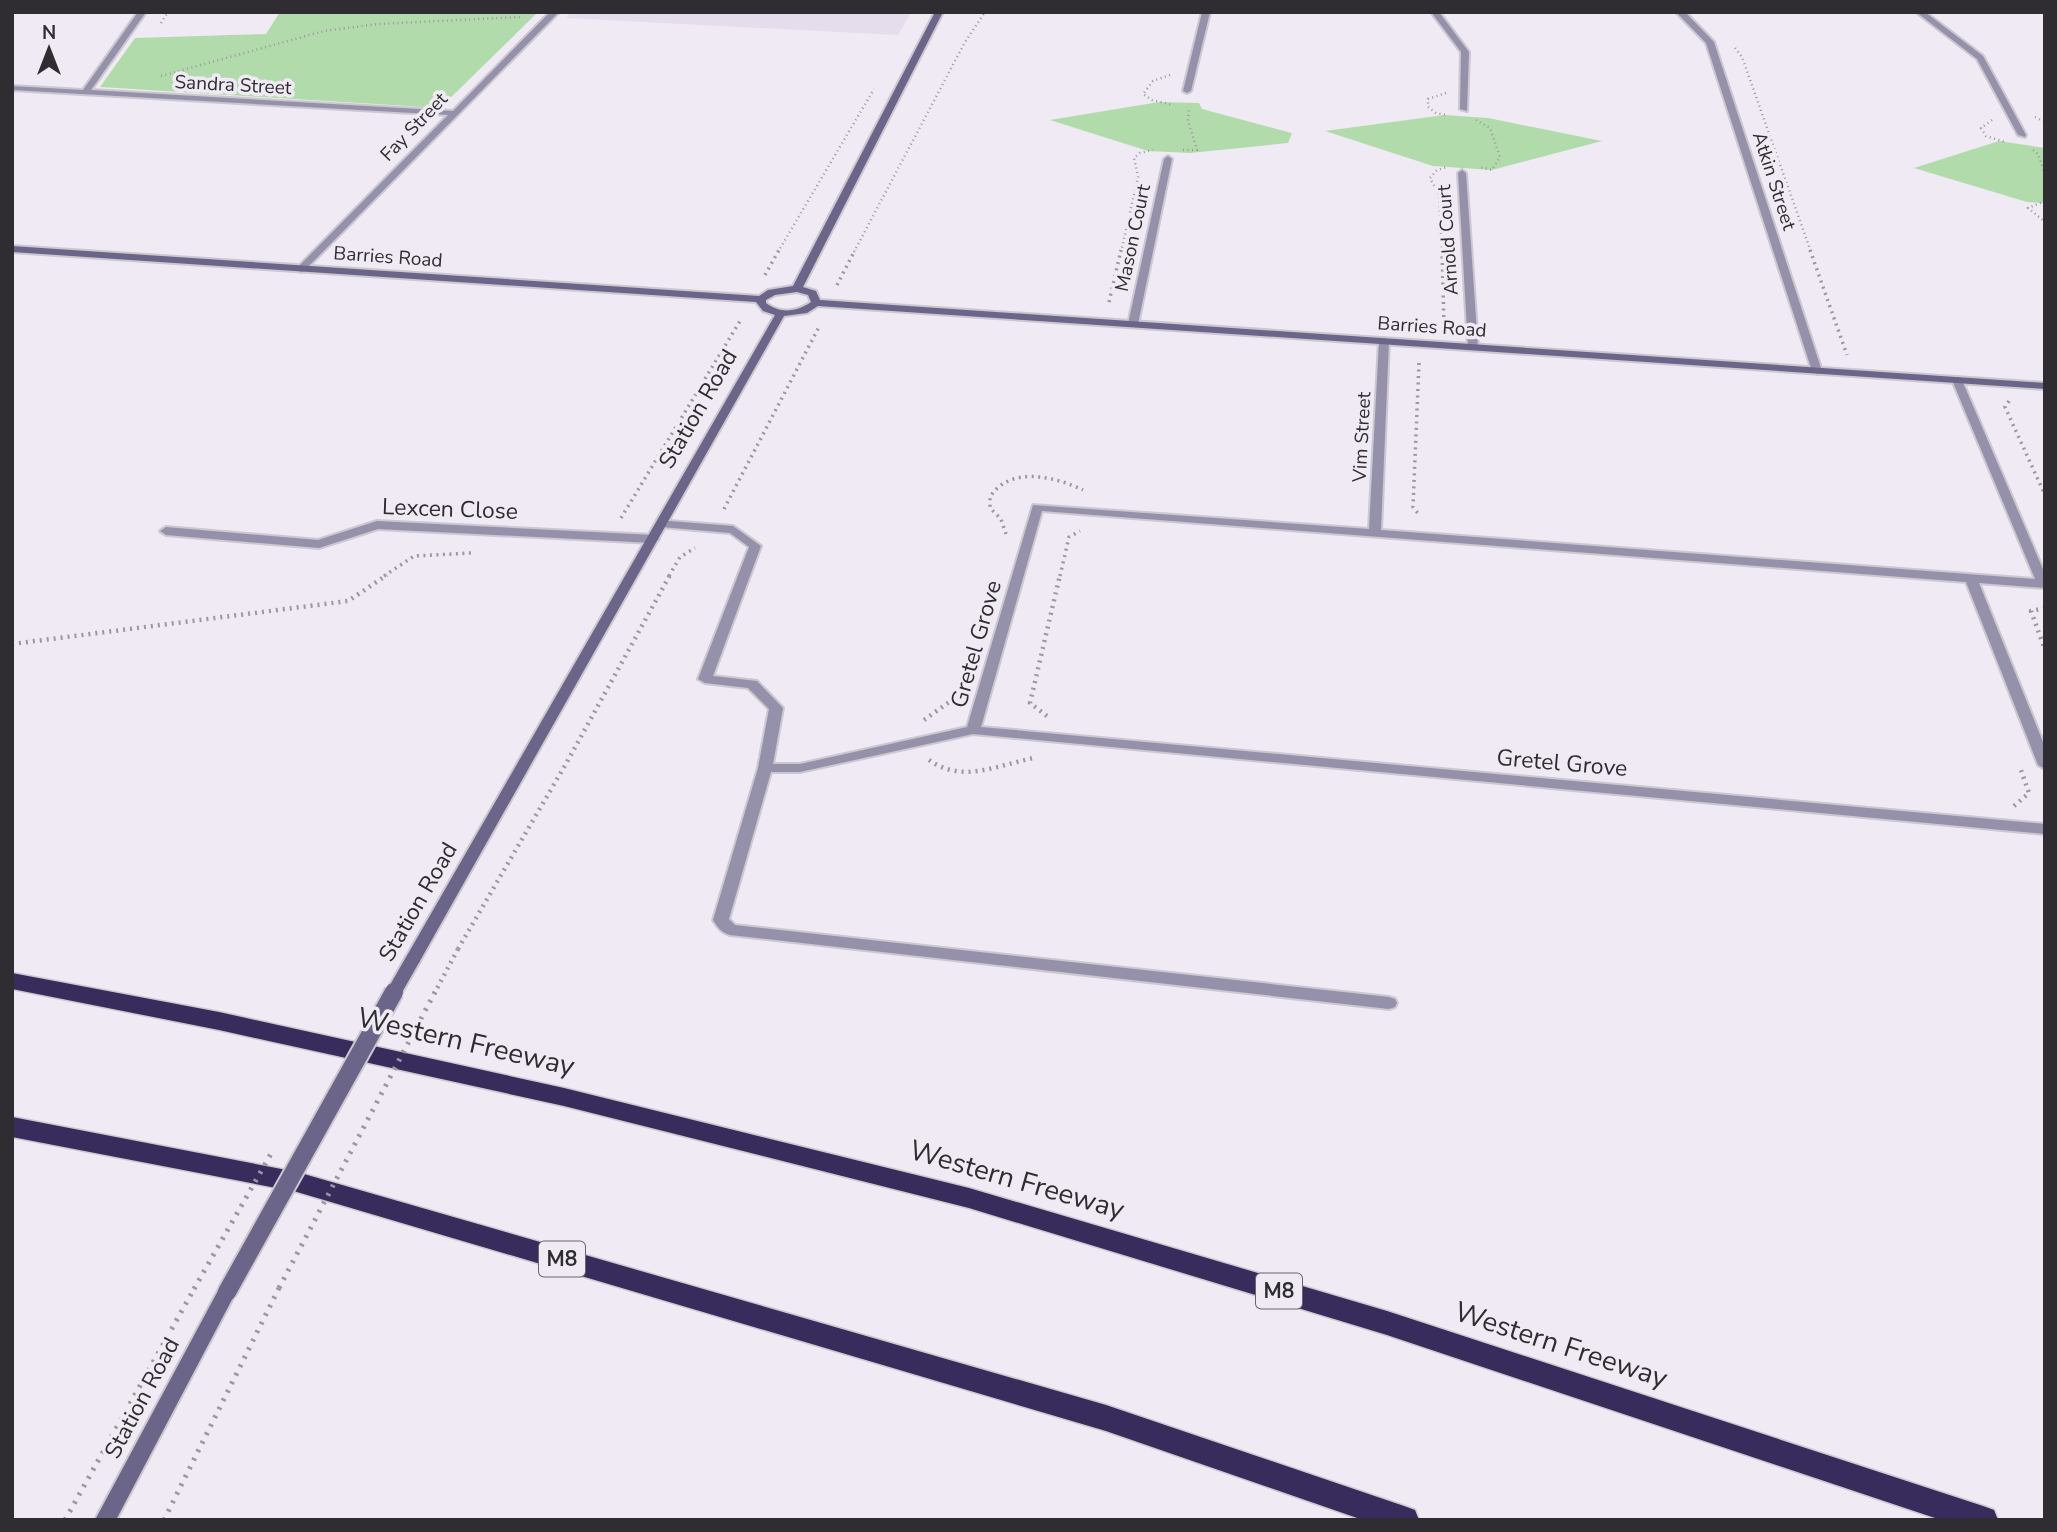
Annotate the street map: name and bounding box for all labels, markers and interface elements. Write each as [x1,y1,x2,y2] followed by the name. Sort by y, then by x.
[14,14,84,84] north arrow
[42,20,56,46] text: N
[174,69,293,101] street label: Sandra Street
[375,87,454,167] street label: Fay Street
[1746,129,1802,234] street label: Atkin Street
[1109,182,1157,294] street label: Mason Court
[1431,183,1465,296] street label: Arnold Court
[333,240,443,274] street label: Barries Road
[1377,310,1487,344] street label: Barries Road
[651,344,745,474] street label: Station Road
[1347,391,1377,484] street label: Vim Street
[381,491,519,527] street label: Lexcen Close
[943,577,1009,711] street label: Gretel Grove
[1495,742,1629,784] street label: Gretel Grove
[371,837,465,967] street label: Station Road
[354,999,579,1086] street label: Western Freeway
[905,1131,1130,1229] street label: Western Freeway
[539,1242,585,1276] road number: M8
[1256,1274,1302,1308] road number: M8
[1450,1293,1673,1398] street label: Western Freeway
[97,1332,187,1464] street label: Station Road

